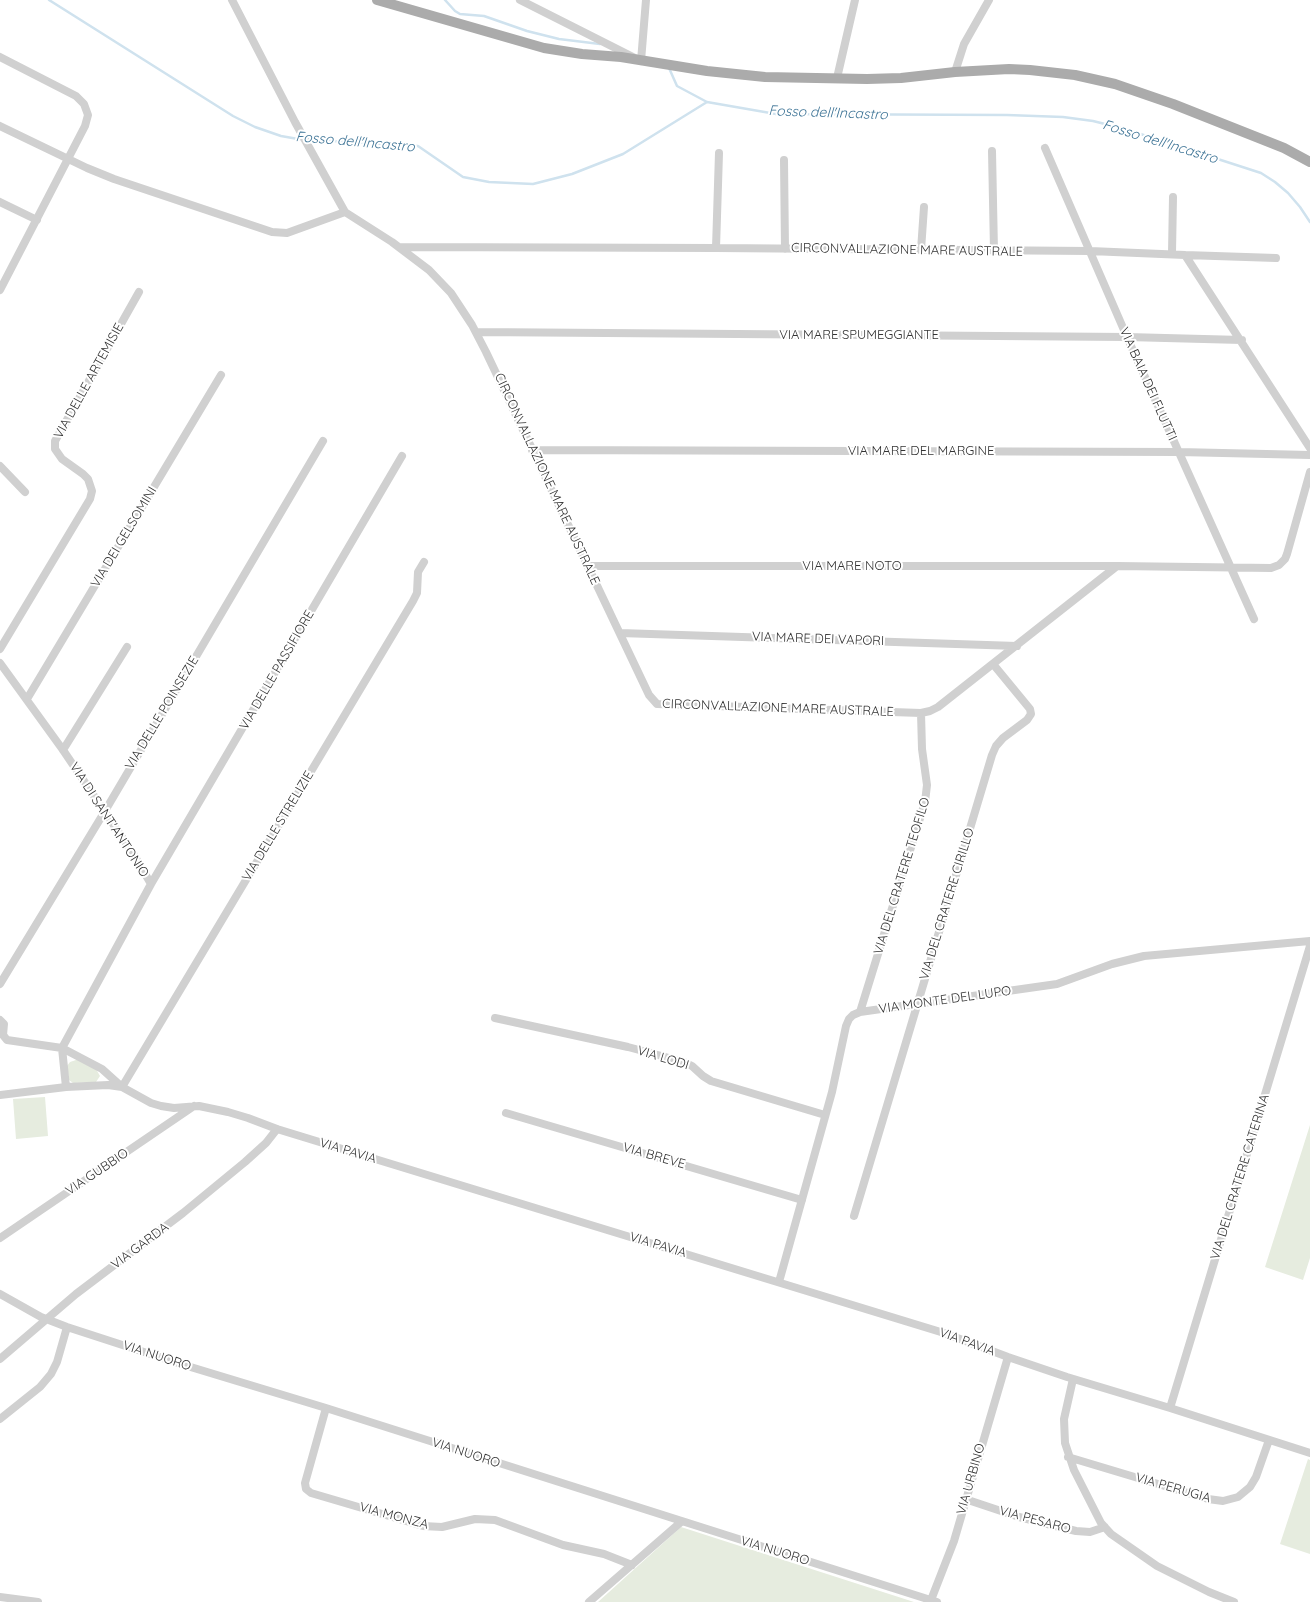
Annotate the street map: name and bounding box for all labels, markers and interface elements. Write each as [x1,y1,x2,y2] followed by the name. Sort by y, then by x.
[768,103,888,123] water label: Fosso dell'Incastro
[1101,117,1219,167] water label: Fosso dell'Incastro
[295,128,415,156] water label: Fosso dell'Incastro
[791,240,1023,260] street label: CIRCONVALLAZIONE MARE AUSTRALE
[51,321,127,441] street label: VIA DELLE ARTEMISIE
[1116,325,1180,443] street label: VIA BAIA DEI FLUTTI
[779,327,939,343] street label: VIA MARE SPUMEGGIANTE
[491,371,603,587] street label: CIRCONVALLAZIONE MARE AUSTRALE
[848,443,994,459] street label: VIA MARE DEL MARGINE
[88,484,160,590] street label: VIA DEI GELSOMINI
[802,558,902,574] street label: VIA MARE NOTO
[236,607,318,733] street label: VIA DELLE PASSIFIORE
[752,629,884,649] street label: VIA MARE DEI VAPORI
[122,653,202,773] street label: VIA DELLE POINSEZIE
[662,696,894,720] street label: CIRCONVALLAZIONE MARE AUSTRALE
[66,760,152,880] street label: VIA DI SANT'ANTONIO
[239,768,317,884] street label: VIA DELLE STRELIZIE
[871,796,933,956] street label: VIA DEL CRATERE TEOFILO
[916,826,978,982] street label: VIA DEL CRATERE CIRILLO
[878,983,1012,1017] street label: VIA MONTE DEL LUPO
[635,1043,691,1073] street label: VIA LODI
[1207,1092,1273,1262] street label: VIA DEL CRATERE CATERINA
[318,1135,378,1167] street label: VIA PAVIA
[621,1140,687,1172] street label: VIA BREVE
[63,1145,131,1199] street label: VIA GUBBIO
[108,1219,172,1273] street label: VIA GARDA
[628,1229,688,1261] street label: VIA PAVIA
[937,1325,997,1359] street label: VIA PAVIA
[121,1338,193,1374] street label: VIA NUORO
[430,1435,502,1471] street label: VIA NUORO
[953,1442,989,1516] street label: VIA URBINO
[1134,1470,1212,1506] street label: VIA PERUGIA
[358,1499,430,1533] street label: VIA MONZA
[998,1503,1072,1537] street label: VIA PESARO
[739,1533,811,1569] street label: VIA NUORO

